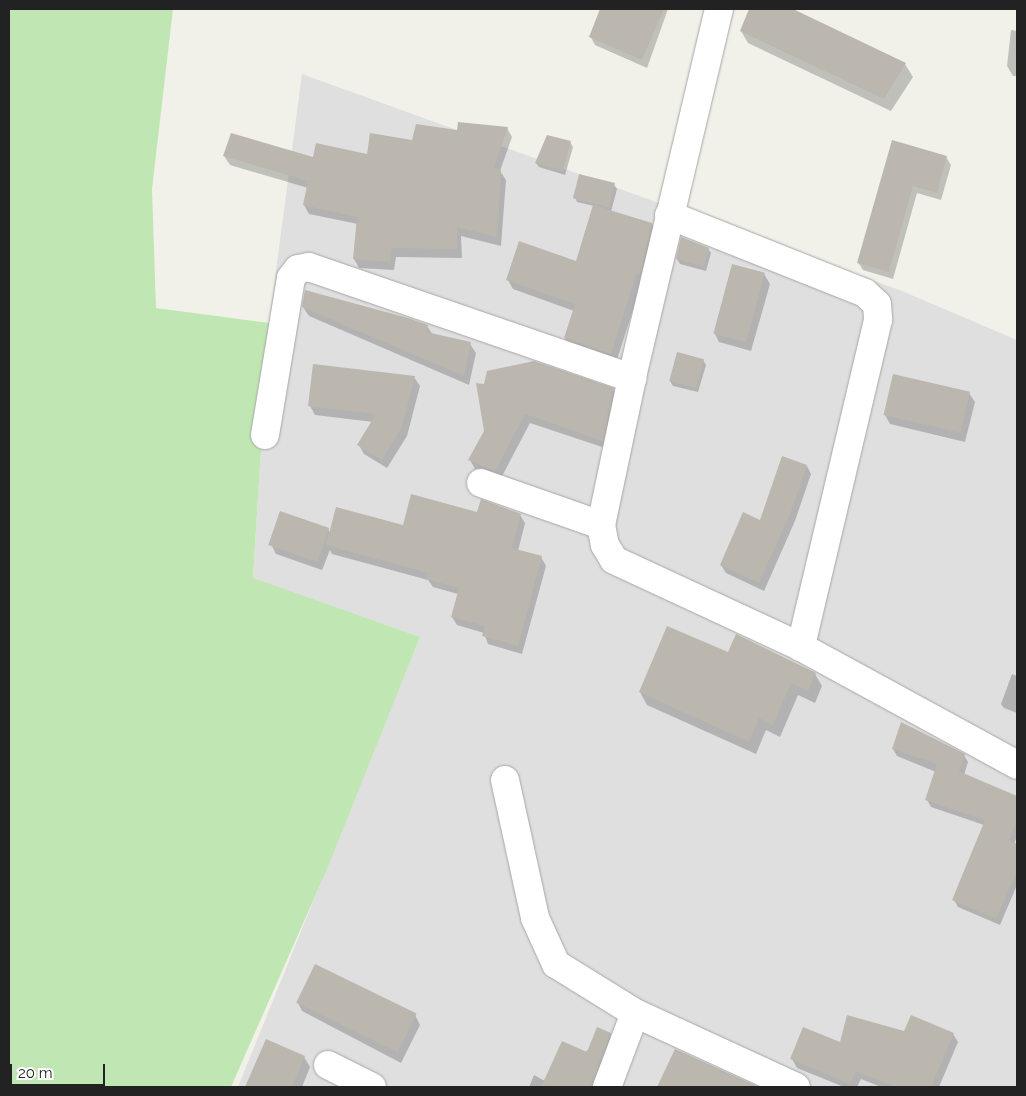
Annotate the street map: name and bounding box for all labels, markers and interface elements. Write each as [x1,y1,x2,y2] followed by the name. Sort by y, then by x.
[12,1054,108,1086] scale bar
[18,1064,53,1082] text: 20 m

